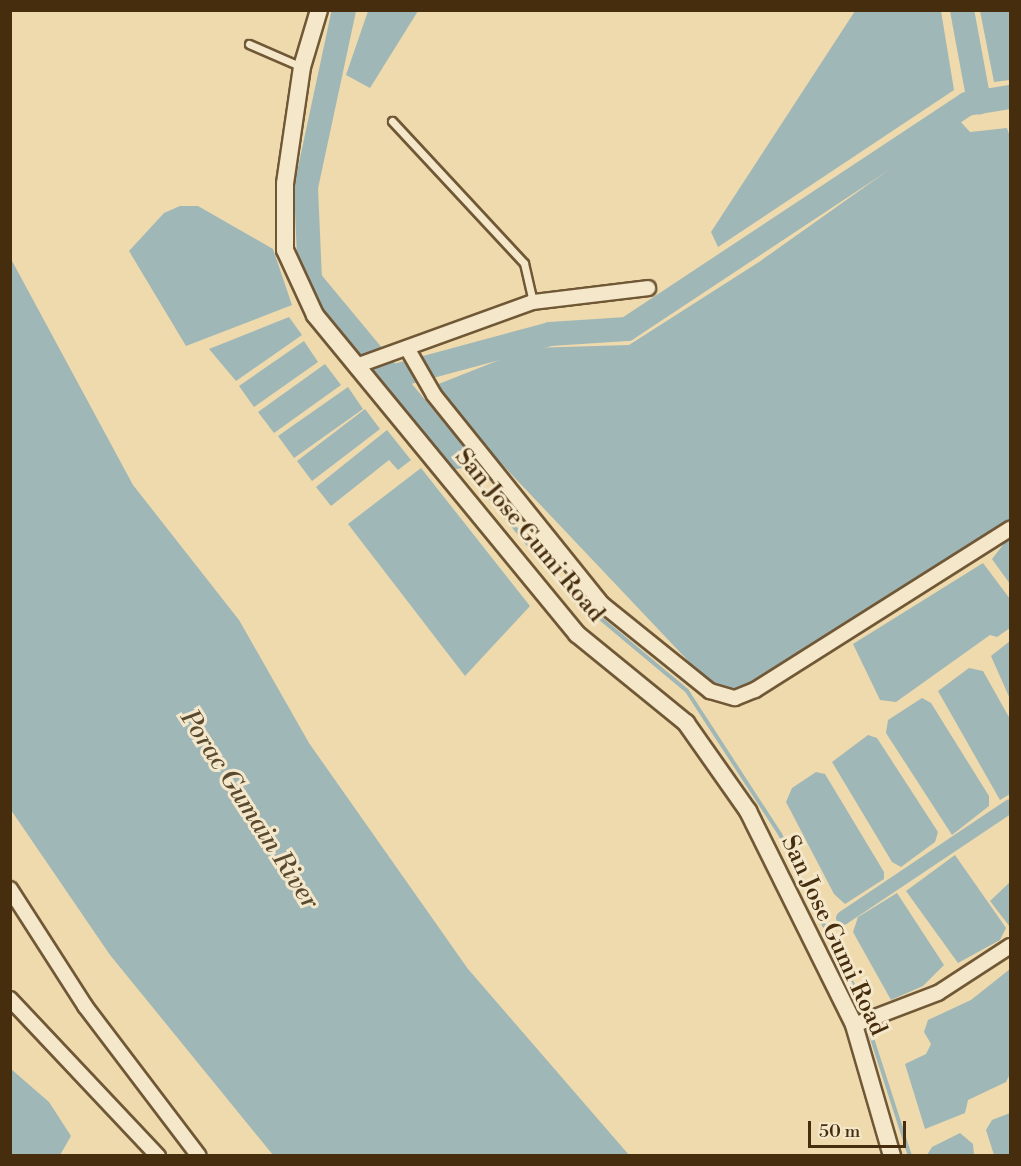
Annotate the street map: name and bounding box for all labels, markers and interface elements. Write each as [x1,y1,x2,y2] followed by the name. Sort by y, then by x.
[448,443,610,629] street label: San Jose Gumi Road
[173,705,325,915] water label: Porac Gumain River
[774,831,892,1041] street label: San Jose Gumi Road
[811,1109,908,1147] scale bar
[819,1120,860,1143] text: 50 m

